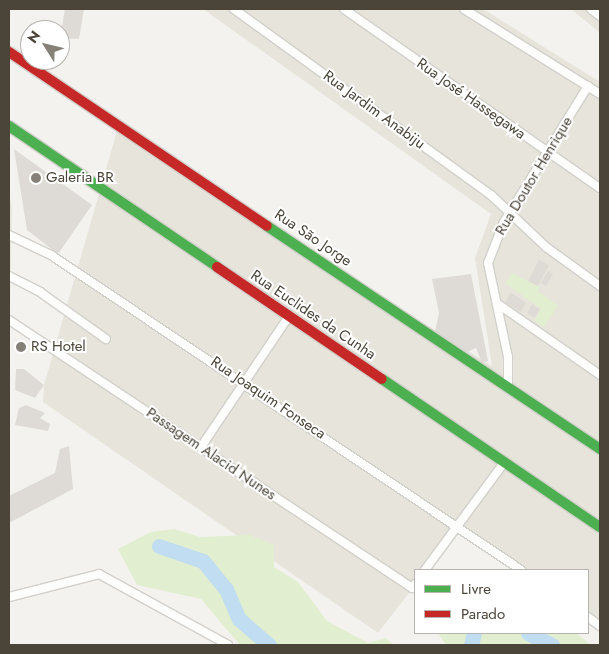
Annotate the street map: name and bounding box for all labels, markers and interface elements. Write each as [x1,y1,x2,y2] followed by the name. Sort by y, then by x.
[20,20,70,70] north arrow
[22,26,45,47] text: N
[413,55,529,143] street label: Rua José Hassegawa
[319,67,429,153] street label: Rua Jardim Anabiju
[491,113,577,239] street label: Rua Doutor Henrique
[46,169,114,187] place label: Galeria BR
[30,172,42,184] marker: Galeria BR
[271,206,355,270] street label: Rua São Jorge
[247,266,379,364] street label: Rua Euclides da Cunha
[31,338,86,356] place label: RS Hotel
[15,341,27,353] marker: RS Hotel
[207,353,329,443] street label: Rua Joaquim Fonseca
[143,404,279,504] street label: Passagem Alacid Nunes
[414,569,589,634] legend
[461,578,491,600] text: Livre
[461,603,505,625] text: Parado

